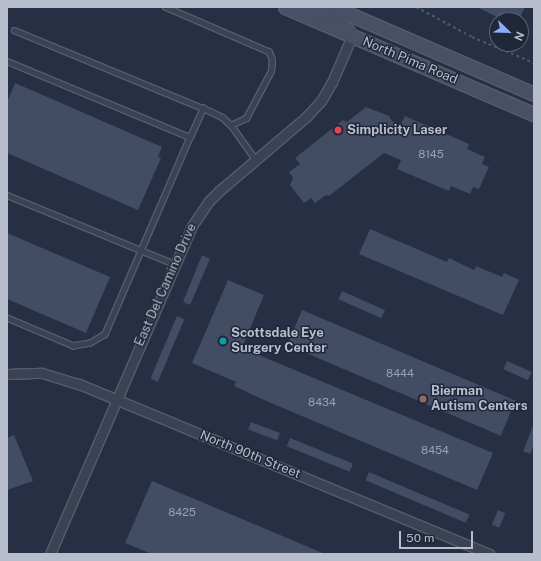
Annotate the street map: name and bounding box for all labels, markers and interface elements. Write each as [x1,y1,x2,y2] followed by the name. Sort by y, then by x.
[489,12,529,52] north arrow
[512,30,526,43] text: N
[360,34,460,88] street label: North Pima Road
[347,122,447,138] place label: Simplicity Laser
[332,124,344,136] marker: Simplicity Laser
[418,147,444,161] house number: 8145
[132,221,200,349] street label: East Del Camino Drive
[231,326,327,357] place label: Scottsdale Eye Surgery Center
[218,336,228,346] marker: Scottsdale Eye Surgery Center
[386,366,414,380] house number: 8444
[431,384,528,415] place label: Bierman Autism Centers
[418,394,428,404] marker: Bierman Autism Centers
[308,395,336,409] house number: 8434
[197,428,303,482] street label: North 90th Street
[421,443,449,457] house number: 8454
[168,505,196,519] house number: 8425
[401,523,475,549] scale bar
[406,531,434,545] text: 50 m

